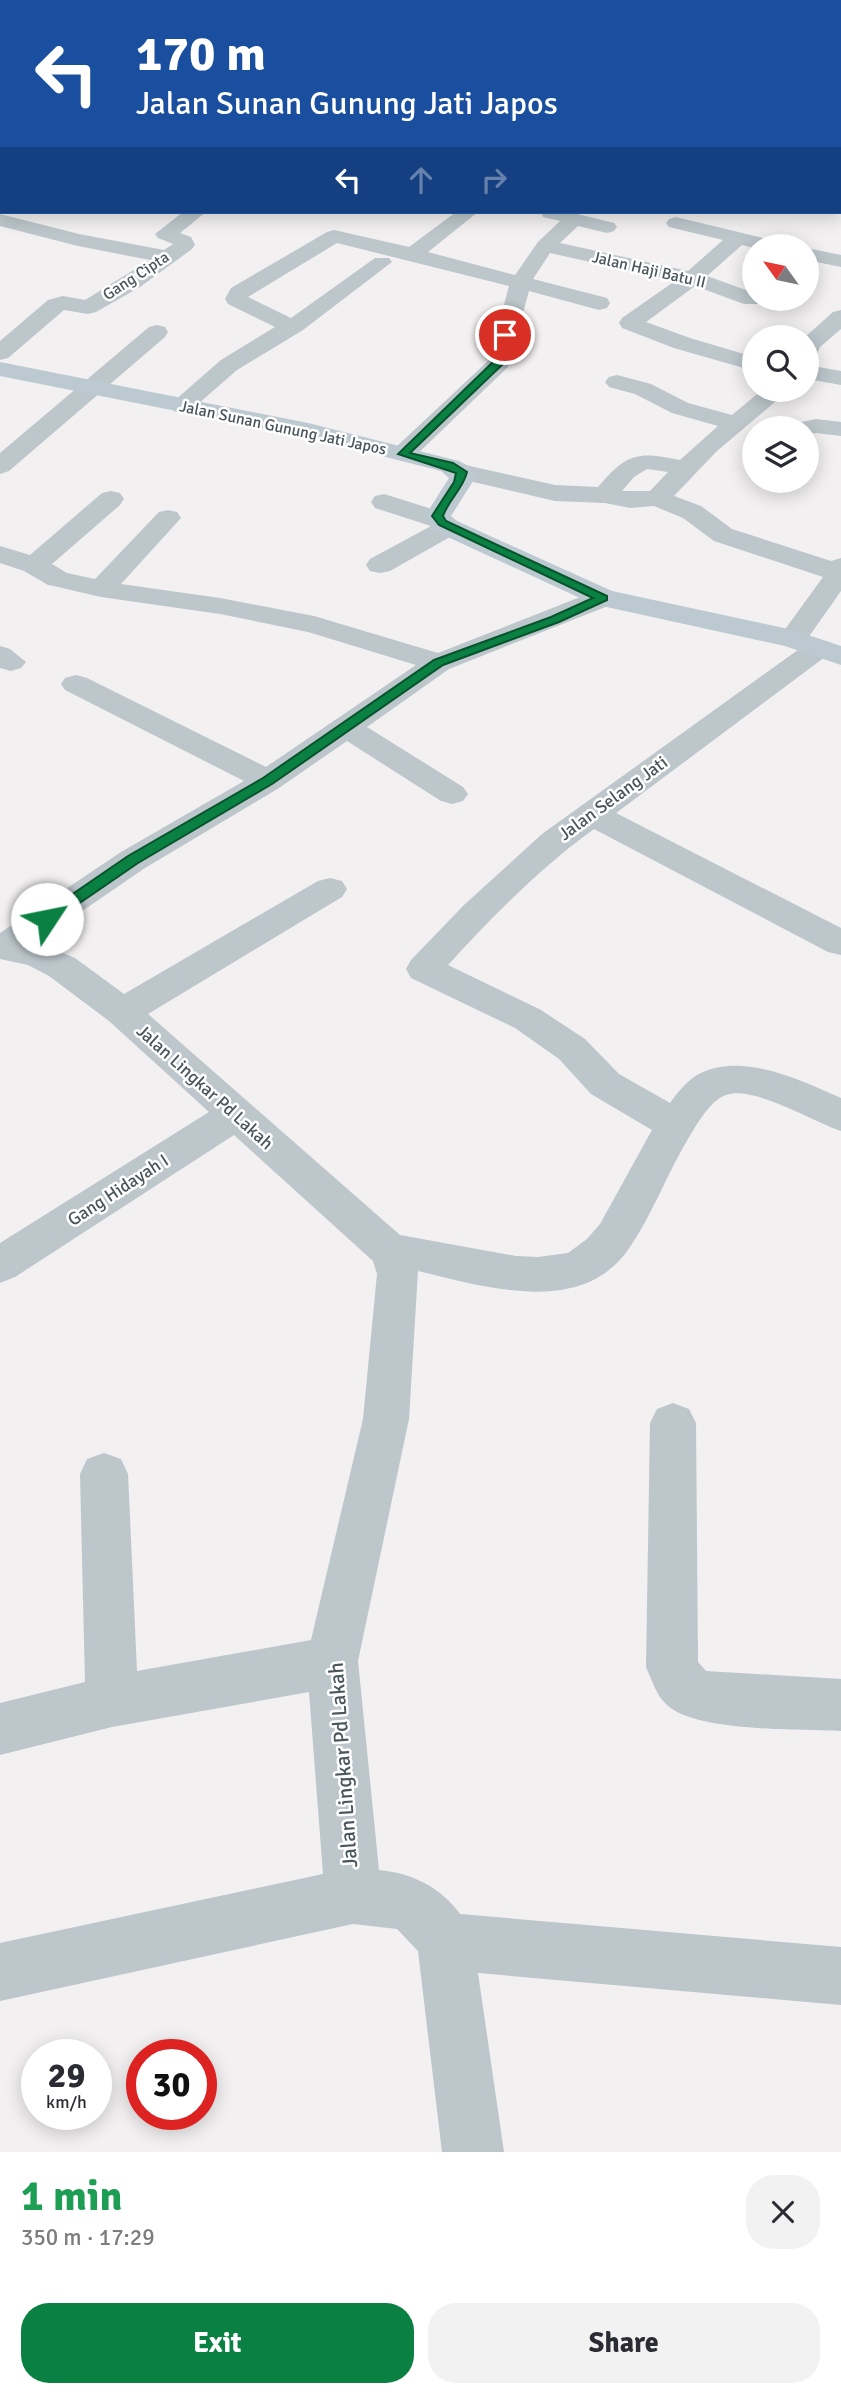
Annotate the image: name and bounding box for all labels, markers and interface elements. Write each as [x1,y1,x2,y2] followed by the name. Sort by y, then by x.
[136,24,266,84] text: 170 m
[21,28,112,119] icon: left
[136,84,558,123] text: Jalan Sunan Gunung Jati Japos
[329,161,367,199] icon: left
[402,161,440,199] icon: ahead
[475,161,513,199] icon: right
[742,234,819,312] north arrow
[742,234,819,493] map controls
[99,247,173,305] street label: Gang Cipta
[590,247,708,293] street label: Jalan Haji Batu II
[475,305,535,365] pin
[486,316,524,354] icon: arrive
[742,325,819,402] button: search
[178,396,388,460] street label: Jalan Sunan Gunung Jati Japos
[742,416,819,493] button: layers
[554,751,672,845] street label: Jalan Selang Jati
[10,882,84,956] position arrow
[132,1020,278,1154] street label: Jalan Lingkar Pd Lakah
[63,1149,173,1231] street label: Gang Hidayah I
[323,1661,363,1869] street label: Jalan Lingkar Pd Lakah
[126,2039,217,2130] speed limit sign: 30
[48,2054,85,2097] text: 29
[46,2091,87,2113] text: km/h
[21,2171,122,2222] text: 1 min
[746,2175,820,2249] button: close
[21,2223,155,2252] text: 350 m · 17:29
[21,2303,414,2383] button: Exit
[428,2303,820,2383] button: Share

